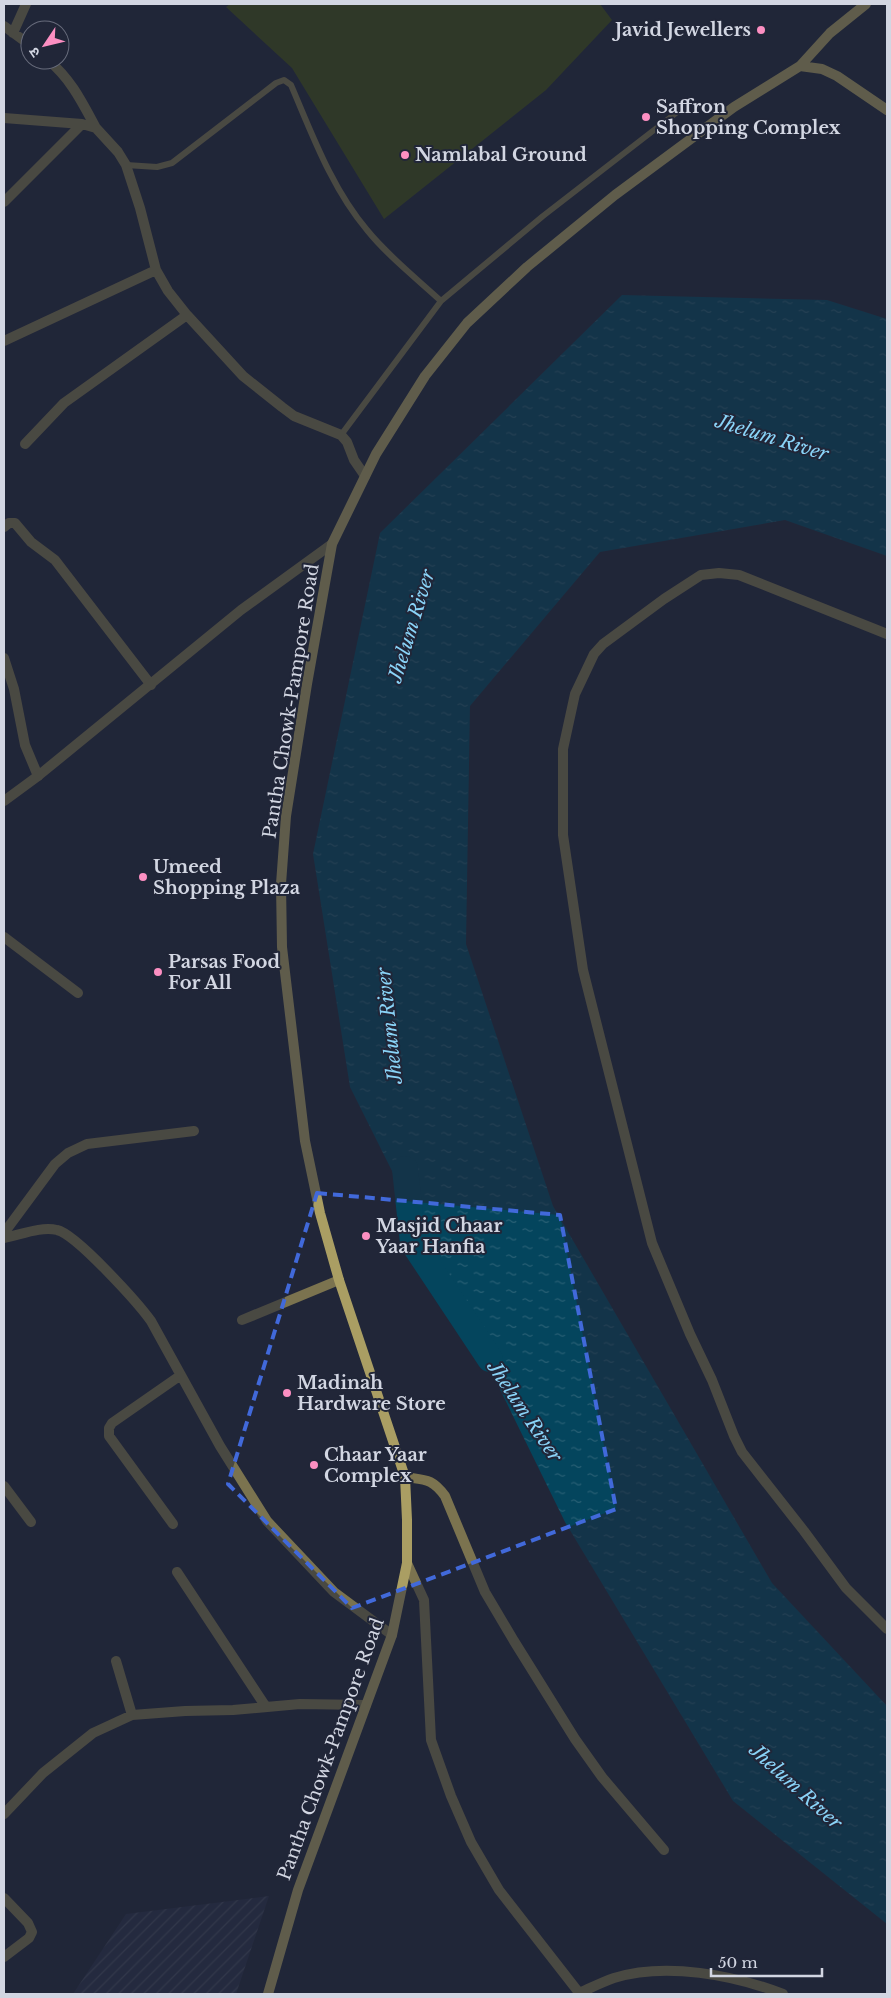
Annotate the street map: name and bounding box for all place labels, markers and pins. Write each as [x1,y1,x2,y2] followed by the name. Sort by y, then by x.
[611,19,751,41] place label: Javid Jewellers
[755,24,767,36] marker: Javid Jewellers
[656,96,841,139] place label: Saffron Shopping Complex
[640,111,652,123] marker: Saffron Shopping Complex
[415,144,587,166] place label: Namlabal Ground
[399,149,411,161] marker: Namlabal Ground
[153,856,301,899] place label: Umeed Shopping Plaza
[137,871,149,883] marker: Umeed Shopping Plaza
[168,951,280,994] place label: Parsas Food For All
[152,966,164,978] marker: Parsas Food For All
[375,1215,502,1258] place label: Masjid Chaar Yaar Hanfia
[360,1230,372,1242] marker: Masjid Chaar Yaar Hanfia
[297,1372,446,1415] place label: Madinah Hardware Store
[281,1387,293,1399] marker: Madinah Hardware Store
[324,1444,427,1487] place label: Chaar Yaar Complex
[308,1459,320,1471] marker: Chaar Yaar Complex

